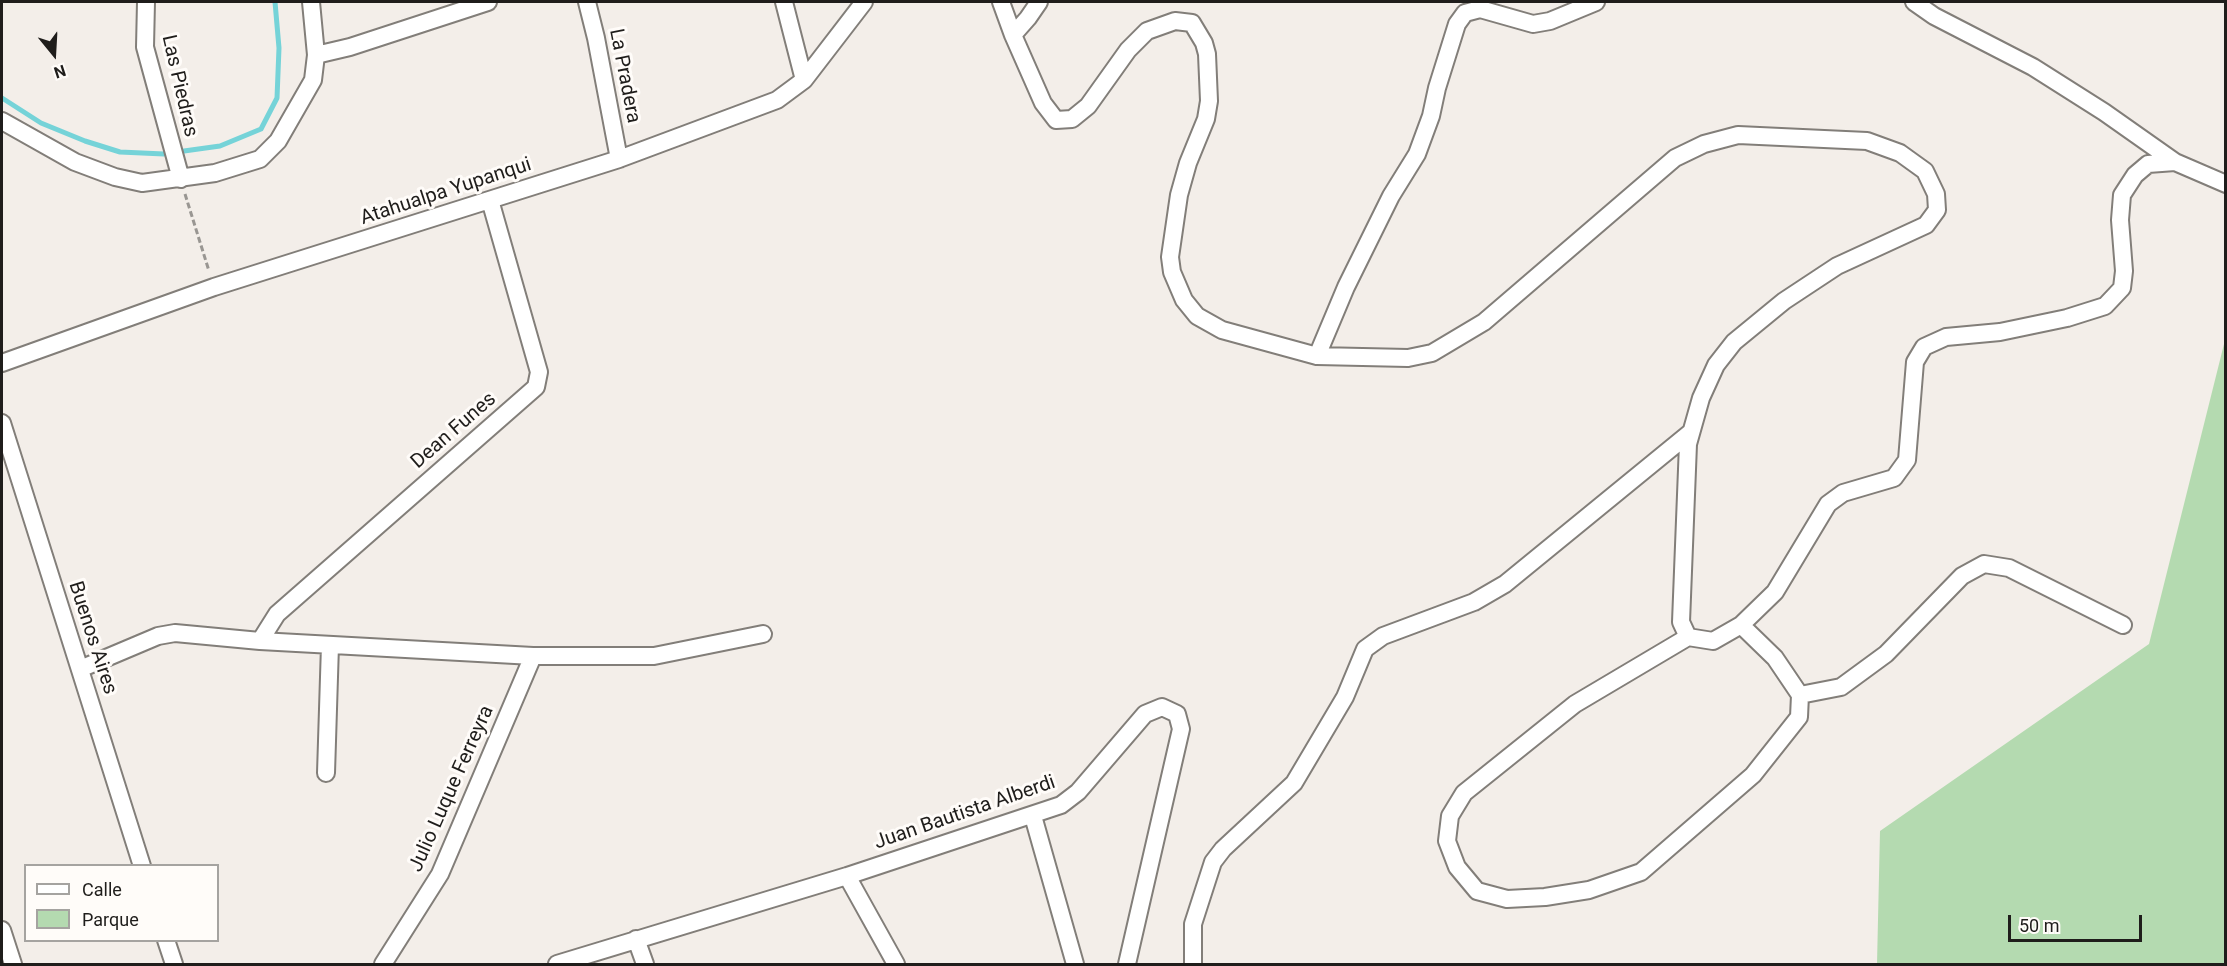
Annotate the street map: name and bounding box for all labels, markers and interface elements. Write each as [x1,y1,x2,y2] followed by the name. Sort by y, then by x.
[24,24,84,84] north arrow
[603,27,645,125] street label: La Pradera
[156,33,202,139] street label: Las Piedras
[51,61,68,82] text: N
[358,153,534,231] street label: Atahualpa Yupanqui
[407,388,501,474] street label: Dean Funes
[62,579,122,697] street label: Buenos Aires
[405,702,499,876] street label: Julio Luque Ferreyra
[871,771,1059,855] street label: Juan Bautista Alberdi
[24,864,219,942] legend
[82,879,122,900] text: Calle
[2011,903,2144,941] scale bar
[82,909,139,930] text: Parque
[2019,915,2059,936] text: 50 m

